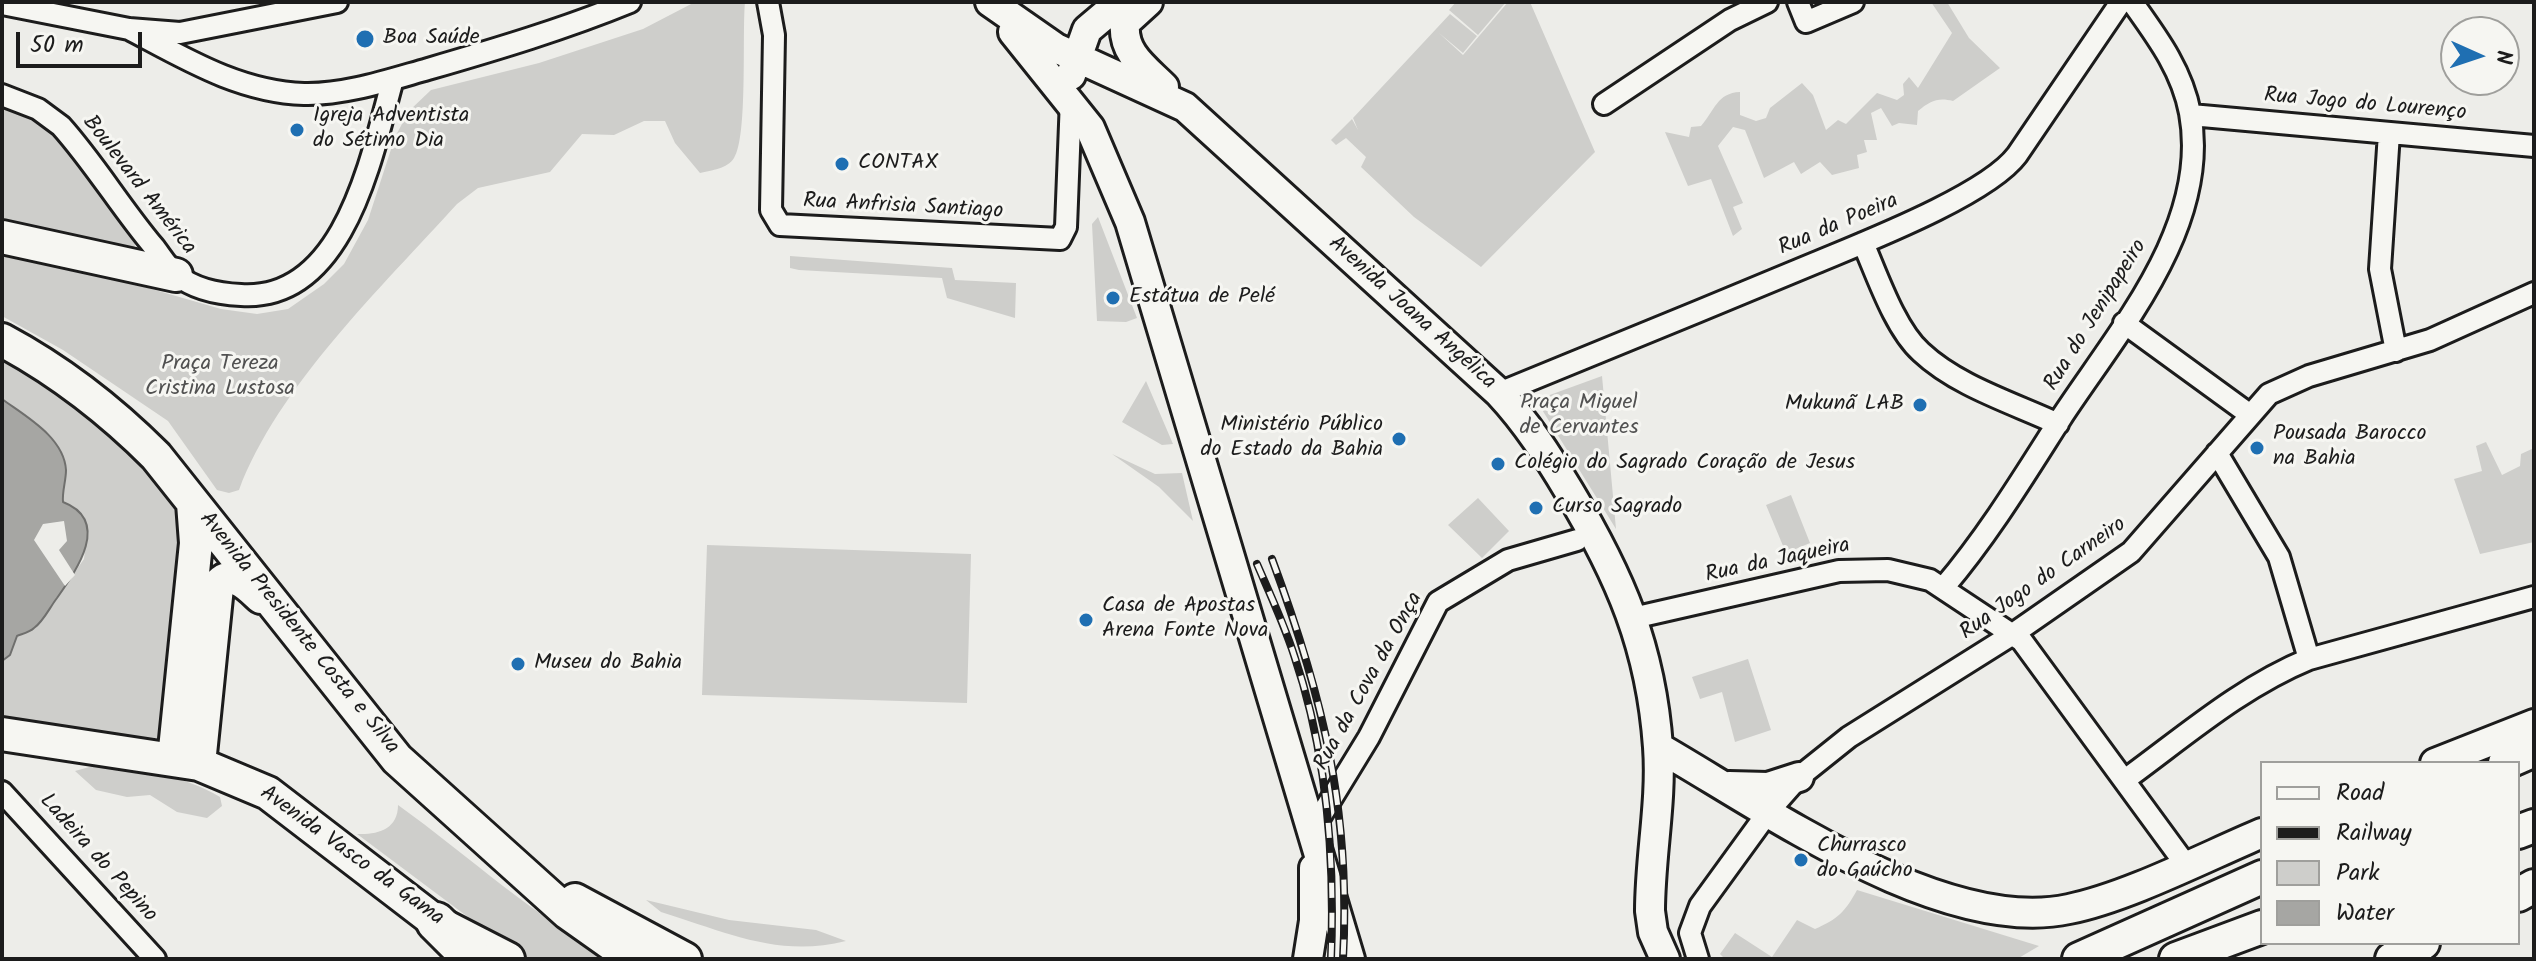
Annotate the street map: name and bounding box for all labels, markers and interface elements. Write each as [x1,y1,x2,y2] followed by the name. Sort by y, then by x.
[20,16,146,66] scale bar
[2440,16,2520,96] north arrow
[30,26,84,65] text: 50 m
[383,26,480,52] place label: Boa Saúde
[354,28,376,50] marker: Boa Saúde
[2485,49,2520,65] text: N
[2263,84,2467,128] street label: Rua Jogo do Lourenço
[313,104,469,156] place label: Igreja Adventista do Sétimo Dia
[75,111,201,261] street label: Boulevard América
[288,121,306,139] marker: Igreja Adventista do Sétimo Dia
[858,151,938,177] place label: CONTAX
[833,155,851,173] marker: CONTAX
[1775,189,1903,263] street label: Rua da Poeira
[802,190,1004,226] street label: Rua Anfrisia Santiago
[1322,232,1500,396] street label: Avenida Joana Angélica
[2040,236,2154,396] street label: Rua do Jenipapeiro
[1129,285,1275,311] place label: Estátua de Pelé
[1104,289,1122,307] marker: Estátua de Pelé
[145,352,295,404] park label: Praça Tereza Cristina Lustosa
[1519,391,1639,442] park label: Praça Miguel de Cervantes
[1785,392,1904,418] place label: Mukunã LAB
[1911,396,1929,414] marker: Mukunã LAB
[1201,413,1383,464] place label: Ministério Público do Estado da Bahia
[2273,422,2426,474] place label: Pousada Barocco na Bahia
[1390,430,1408,448] marker: Ministério Público do Estado da Bahia
[2248,439,2266,457] marker: Pousada Barocco na Bahia
[1514,451,1855,477] place label: Colégio do Sagrado Coração de Jesus
[1489,455,1507,473] marker: Colégio do Sagrado Coração de Jesus
[1552,495,1682,521] place label: Curso Sagrado
[1527,499,1545,517] marker: Curso Sagrado
[192,508,404,760] street label: Avenida Presidente Costa e Silva
[1956,513,2132,647] street label: Rua Jogo do Carneiro
[1703,534,1853,590] street label: Rua da Jaqueira
[1310,588,1430,776] street label: Rua da Cova da Onça
[1102,594,1268,646] place label: Casa de Apostas Arena Fonte Nova
[1077,611,1095,629] marker: Casa de Apostas Arena Fonte Nova
[534,651,682,677] place label: Museu do Bahia
[509,655,527,673] marker: Museu do Bahia
[2260,761,2520,945] legend
[2336,774,2384,813] text: Road
[254,781,448,933] street label: Avenida Vasco da Gama
[32,789,162,929] street label: Ladeira do Pepino
[2336,814,2412,853] text: Railway
[1817,834,1913,886] place label: Churrasco do Gaúcho
[1792,851,1810,869] marker: Churrasco do Gaúcho
[2336,854,2380,893] text: Park
[2336,894,2394,933] text: Water

